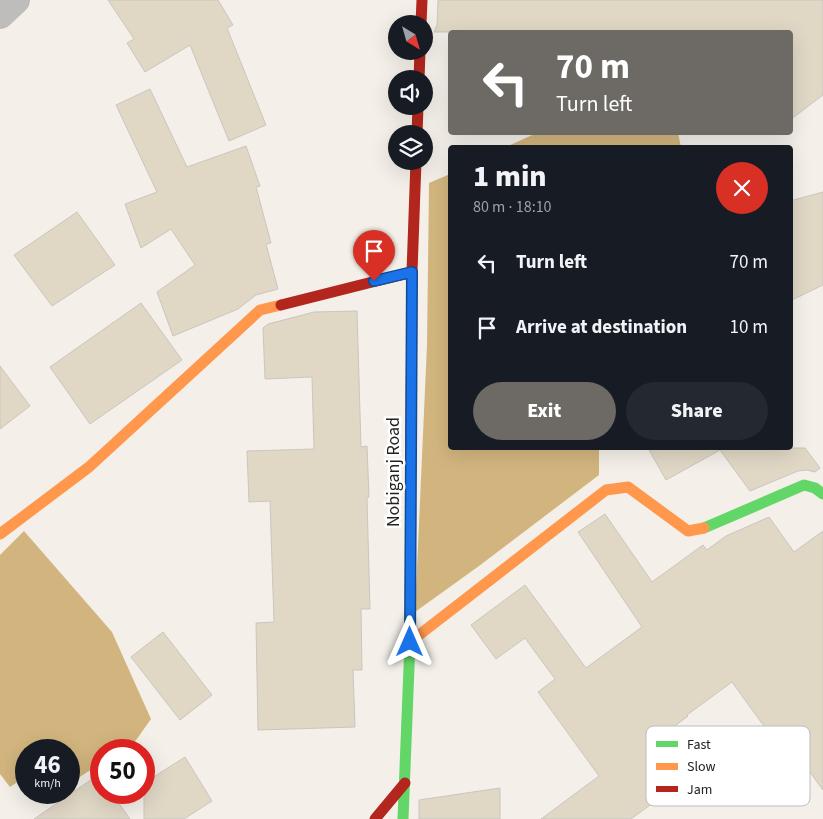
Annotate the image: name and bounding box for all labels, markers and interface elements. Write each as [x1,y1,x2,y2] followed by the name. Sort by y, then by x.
[388,15,432,60] north arrow
[388,15,433,170] map controls
[556,42,630,92] text: 70 m
[473,50,538,115] icon: left
[388,70,433,115] button: sound
[556,88,632,120] text: Turn left
[388,125,433,170] button: layers
[473,155,547,198] text: 1 min
[716,162,768,214] button: close
[473,196,552,218] text: 80 m · 18:10
[353,230,395,281] pin
[360,237,388,265] icon: arrive
[473,249,501,277] icon: left
[516,249,587,276] text: Turn left
[730,249,768,276] text: 70 m
[473,314,501,342] icon: arrive
[516,314,687,341] text: Arrive at destination
[730,314,768,341] text: 10 m
[473,382,616,440] button: Exit
[626,382,768,440] button: Share
[381,417,406,527] street label: Nobiganj Road
[383,615,435,667] position arrow
[646,726,810,806] legend
[687,735,711,755] text: Fast
[90,739,155,804] speed limit sign: 50
[34,747,61,783] text: 46
[687,757,716,777] text: Slow
[34,775,61,792] text: km/h
[687,780,712,800] text: Jam

